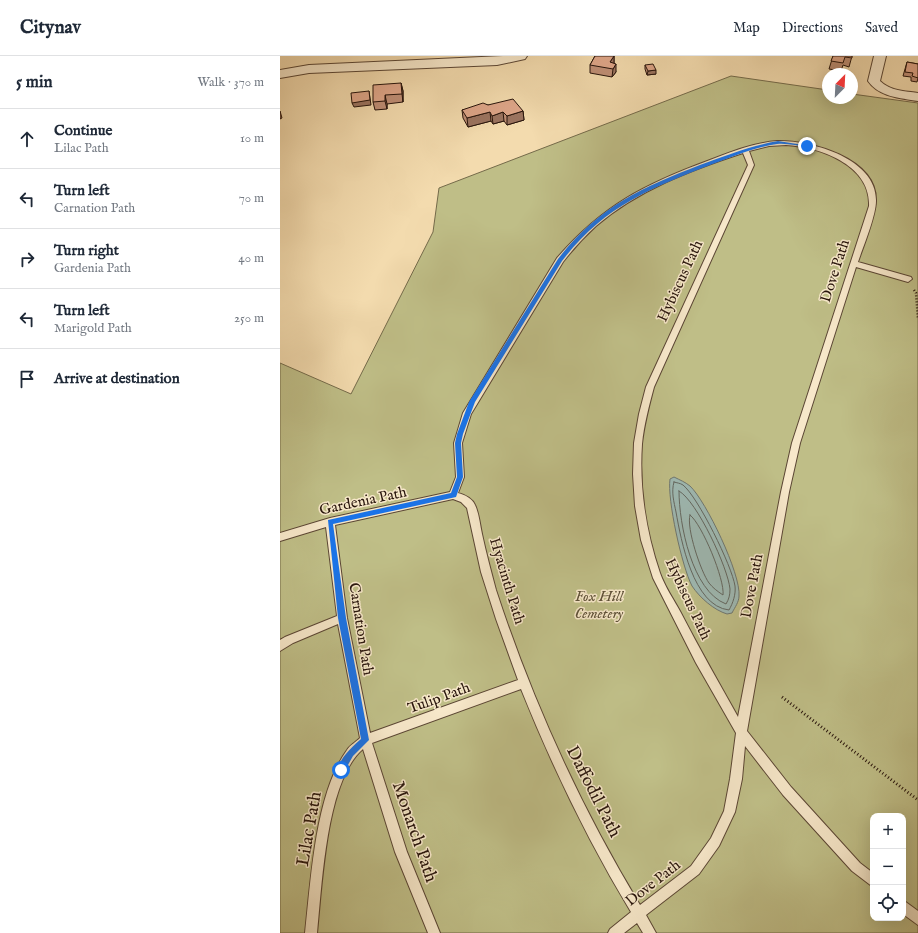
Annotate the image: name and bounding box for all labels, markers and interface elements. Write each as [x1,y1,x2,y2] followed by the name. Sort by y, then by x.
[20,16,81,40] text: Citynav
[733,19,760,37] text: Map
[782,19,843,37] text: Directions
[865,19,898,37] text: Saved
[822,68,858,104] north arrow
[16,72,53,93] text: 5 min
[198,74,264,91] text: Walk · 370 m
[54,121,112,140] text: Continue
[16,128,38,150] icon: ahead
[240,130,264,147] text: 10 m
[798,137,816,155] route end
[54,140,109,157] text: Lilac Path
[54,181,110,200] text: Turn left
[16,188,38,210] icon: left
[239,190,264,207] text: 70 m
[54,200,135,217] text: Carnation Path
[653,237,707,325] street label: Hybiscus Path
[816,237,854,305] street label: Dove Path
[54,241,119,260] text: Turn right
[16,248,38,270] icon: right
[238,250,264,267] text: 40 m
[54,260,131,277] text: Gardenia Path
[54,301,110,320] text: Turn left
[16,308,38,330] icon: left
[234,310,264,327] text: 250 m
[54,320,132,337] text: Marigold Path
[16,368,38,390] icon: arrive
[54,369,180,388] text: Arrive at destination
[318,482,408,520] street label: Gardenia Path
[485,536,529,627] street label: Hyacinth Path
[736,552,768,620] street label: Dove Path
[661,555,715,643] street label: Hybiscus Path
[344,581,378,677] street label: Carnation Path
[575,587,625,623] park label: Fox Hill Cemetery
[405,678,473,718] street label: Tulip Path
[560,742,626,842] street label: Daffodil Path
[332,761,350,779] route start
[386,778,442,886] street label: Monarch Path
[292,789,328,868] street label: Lilac Path
[870,813,906,921] map controls
[870,813,906,849] button: +
[870,849,906,885] button: −
[622,856,684,910] street label: Dove Path
[870,885,906,921] button: locate

